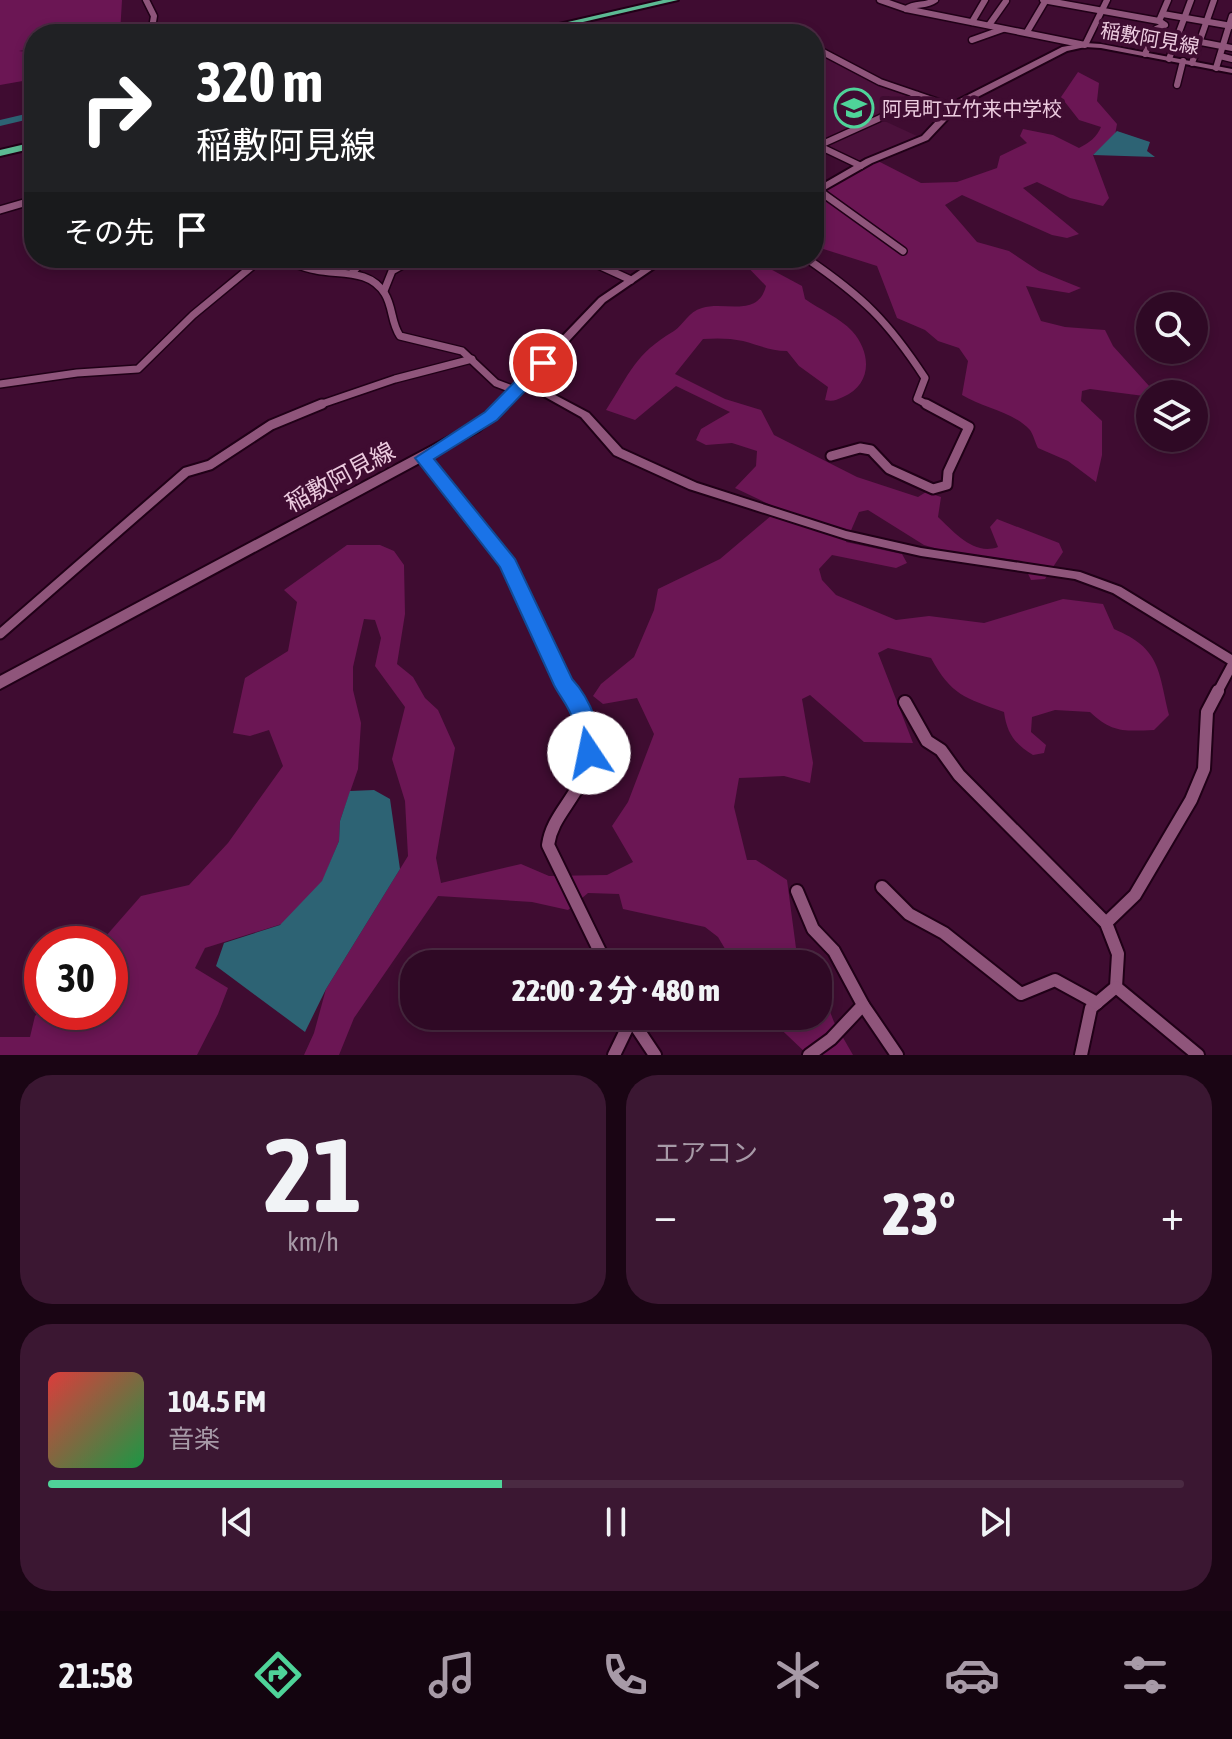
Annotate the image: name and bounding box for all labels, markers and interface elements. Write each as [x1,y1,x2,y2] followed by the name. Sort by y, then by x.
[1099,18,1201,58] street label: 稲敷阿見線
[196,50,323,114] text: 320 m
[64,56,168,160] icon: right
[833,87,875,129] school or university icon: 阿見町立竹来中学校
[882,97,1062,120] place label: 阿見町立竹来中学校
[196,124,376,166] text: 稲敷阿見線
[170,208,214,252] icon: arrive
[64,215,154,249] text: その先
[1136,292,1208,452] map controls
[1136,292,1208,364] button: search
[509,329,577,397] pin
[521,341,565,385] icon: arrive
[1136,380,1208,452] button: layers
[281,437,399,517] street label: 稲敷阿見線
[547,711,631,795] position arrow
[24,926,128,1030] speed limit sign: 30
[512,973,720,1007] text: 22:00 · 2 分 · 480 m
[264,1115,362,1234] text: 21
[654,1138,758,1168] text: エアコン
[883,1179,955,1248] text: 23°
[654,1189,677,1239] text: −
[1161,1189,1184,1239] text: +
[287,1227,339,1257] text: km/h
[168,1384,266,1418] text: 104.5 FM
[168,1424,220,1454] text: 音楽
[215,1500,259,1544] icon: previous
[594,1500,638,1544] icon: pause
[973,1500,1017,1544] icon: next
[250,1647,306,1703] icon: directions
[424,1647,480,1703] icon: music
[597,1647,653,1703] icon: phone
[770,1647,826,1703] icon: climate
[944,1647,1000,1703] icon: car
[1117,1647,1173,1703] icon: filters
[59,1654,133,1696] text: 21:58

